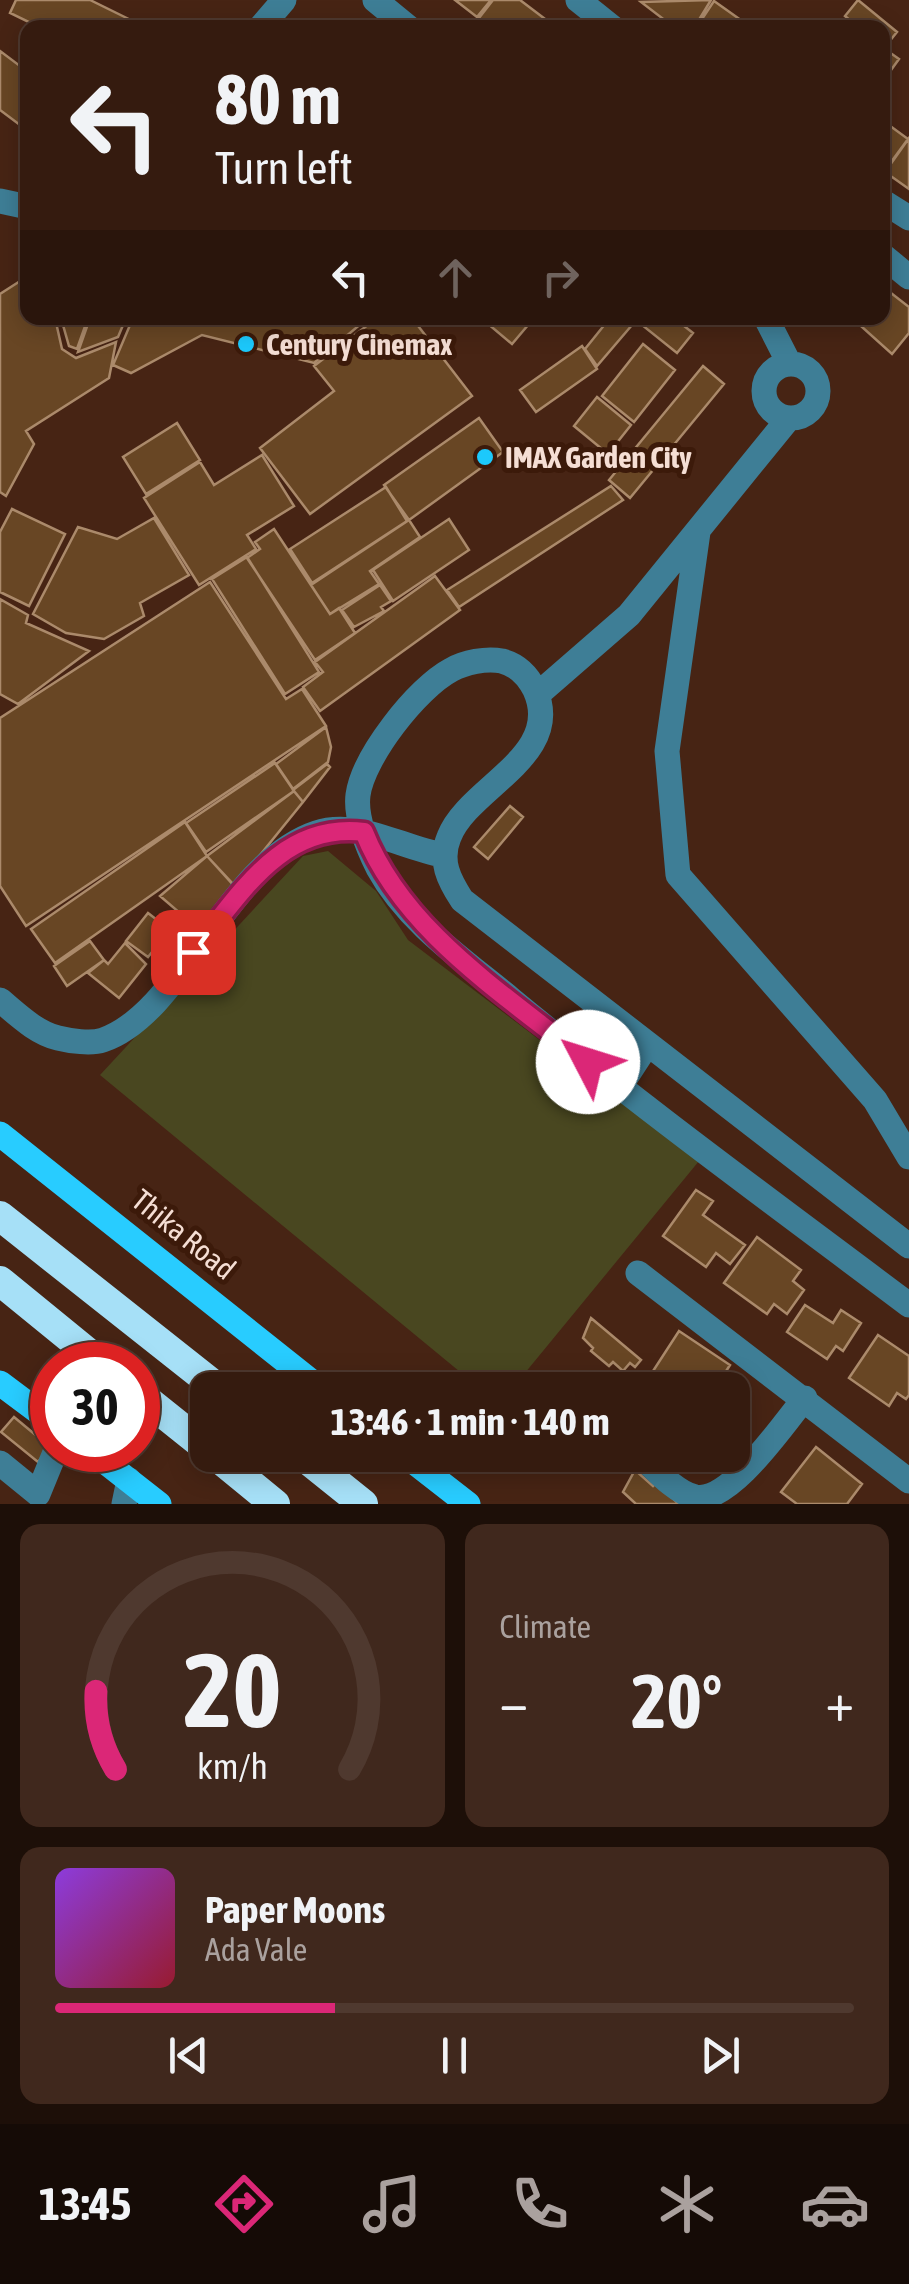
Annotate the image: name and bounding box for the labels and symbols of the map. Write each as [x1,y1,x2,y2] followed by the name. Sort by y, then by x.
[266,327,452,361] place label: Century Cinemax
[235,333,257,355] marker: Century Cinemax
[505,440,692,474] place label: IMAX Garden City
[474,446,496,468] marker: IMAX Garden City
[151,910,236,995] pin
[536,1010,640,1114] position arrow
[126,1182,242,1286] street label: Thika Road
[30,1342,160,1472] speed limit sign: 30

